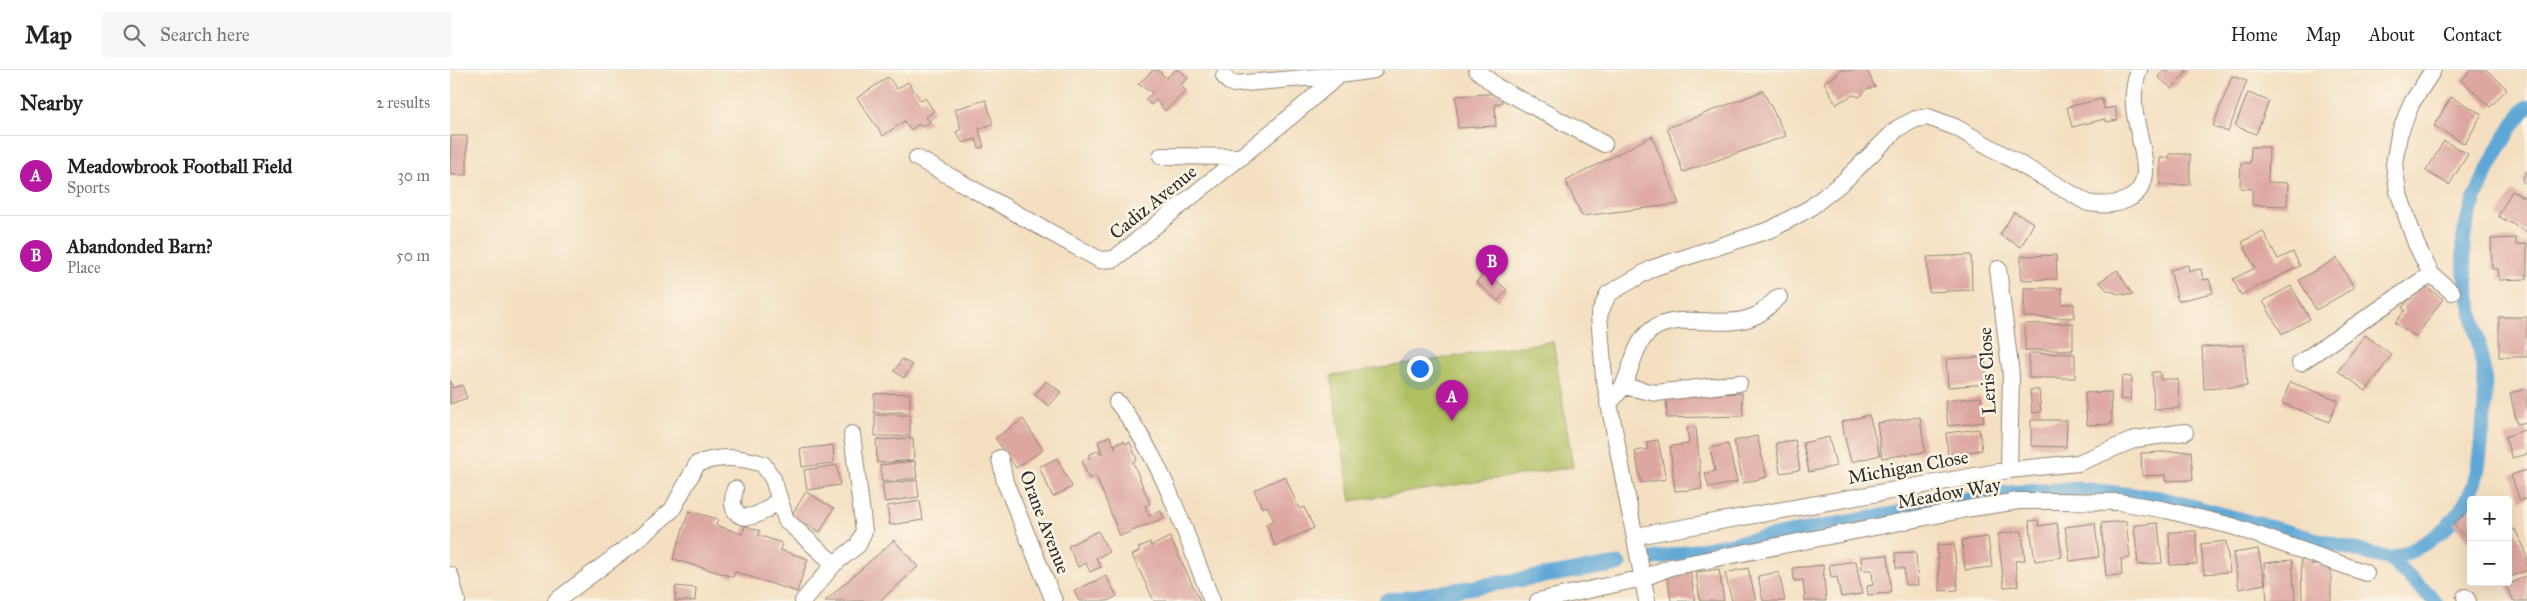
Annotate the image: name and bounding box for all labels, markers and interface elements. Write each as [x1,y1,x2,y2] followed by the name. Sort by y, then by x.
[102,12,452,57] search box
[25,20,72,50] text: Map
[120,21,148,49] icon: search
[160,23,250,46] text: Search here
[2231,24,2278,46] text: Home
[2306,24,2341,46] text: Map
[2369,24,2415,46] text: About
[2443,24,2502,46] text: Contact
[20,90,83,116] text: Nearby
[376,93,430,112] text: 2 results
[67,155,292,178] text: Meadowbrook Football Field
[1105,160,1201,244] street label: Cadiz Avenue
[31,166,41,185] text: A
[397,166,430,185] text: 30 m
[67,178,110,197] text: Sports
[67,235,212,258] text: Abandonded Barn?
[1476,245,1508,286] pin: B
[31,246,41,265] text: B
[396,246,430,265] text: 50 m
[67,258,101,277] text: Place
[1973,326,2001,415] street label: Leris Close
[1407,356,1433,382] your location
[1436,380,1468,421] pin: A
[1846,445,1971,490] street label: Michigan Close
[1015,467,1075,577] street label: Orane Avenue
[1895,472,2004,513] street label: Meadow Way
[2467,496,2512,586] map controls
[2467,496,2512,541] button: +
[2467,541,2512,586] button: −

